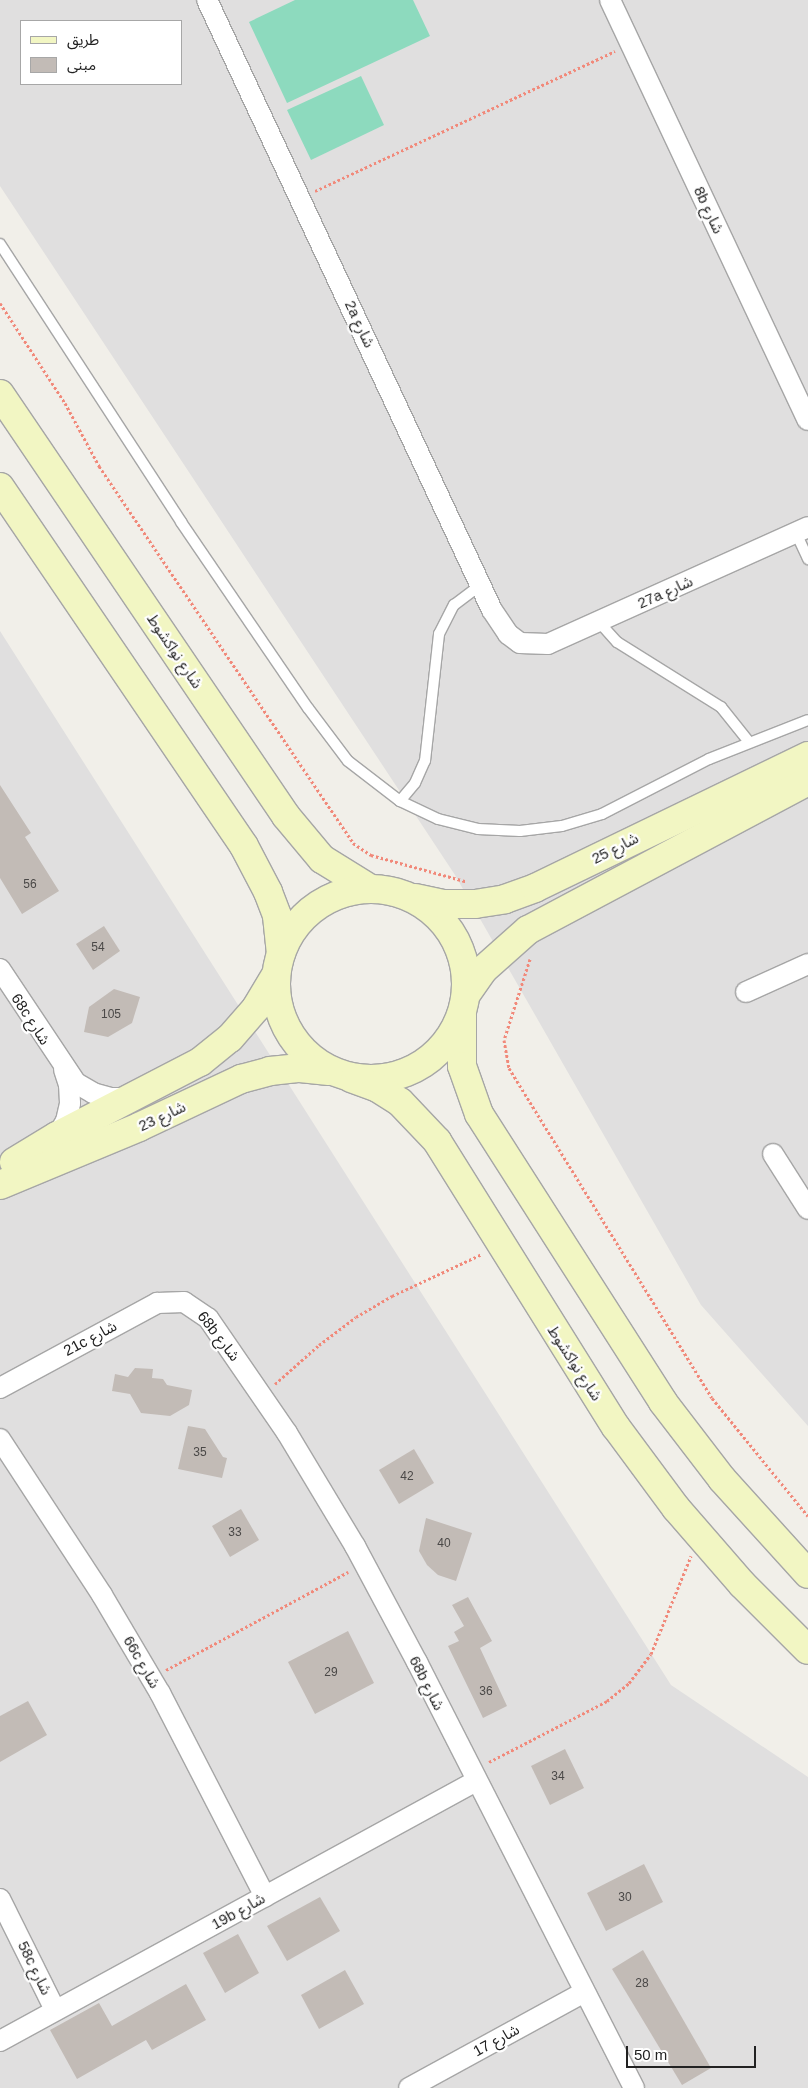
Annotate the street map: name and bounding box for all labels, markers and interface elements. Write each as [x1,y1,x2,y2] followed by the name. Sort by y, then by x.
[20,20,182,85] legend
[67,31,99,48] text: طريق
[67,56,96,73] text: مبنى
[690,183,728,237] street label: 8b شارع
[341,297,379,351] street label: 2a شارع
[635,572,695,612] street label: 27a شارع
[144,610,206,692] street label: شارع نواكشوط
[589,829,641,867] street label: شارع 25
[23,878,37,892] house number: 56
[91,941,105,955] house number: 54
[8,990,54,1048] street label: 68c شارع
[101,1008,121,1022] house number: 105
[135,1097,189,1135] street label: شارع 23
[194,1307,244,1365] street label: 68b شارع
[60,1317,120,1359] street label: 21c شارع
[544,1322,606,1404] street label: شارع نواكشوط
[193,1446,207,1460] house number: 35
[400,1470,414,1484] house number: 42
[228,1526,242,1540] house number: 33
[437,1537,451,1551] house number: 40
[120,1633,164,1691] street label: 66c شارع
[406,1653,448,1713] street label: 68b شارع
[324,1666,338,1680] house number: 29
[479,1685,493,1699] house number: 36
[551,1770,565,1784] house number: 34
[208,1889,268,1933] street label: 19b شارع
[618,1891,632,1905] house number: 30
[14,1938,56,1998] street label: 58c شارع
[635,1977,649,1991] house number: 28
[470,2020,522,2060] street label: شارع 17
[628,2036,758,2068] scale bar
[634,2046,667,2063] text: 50 m

